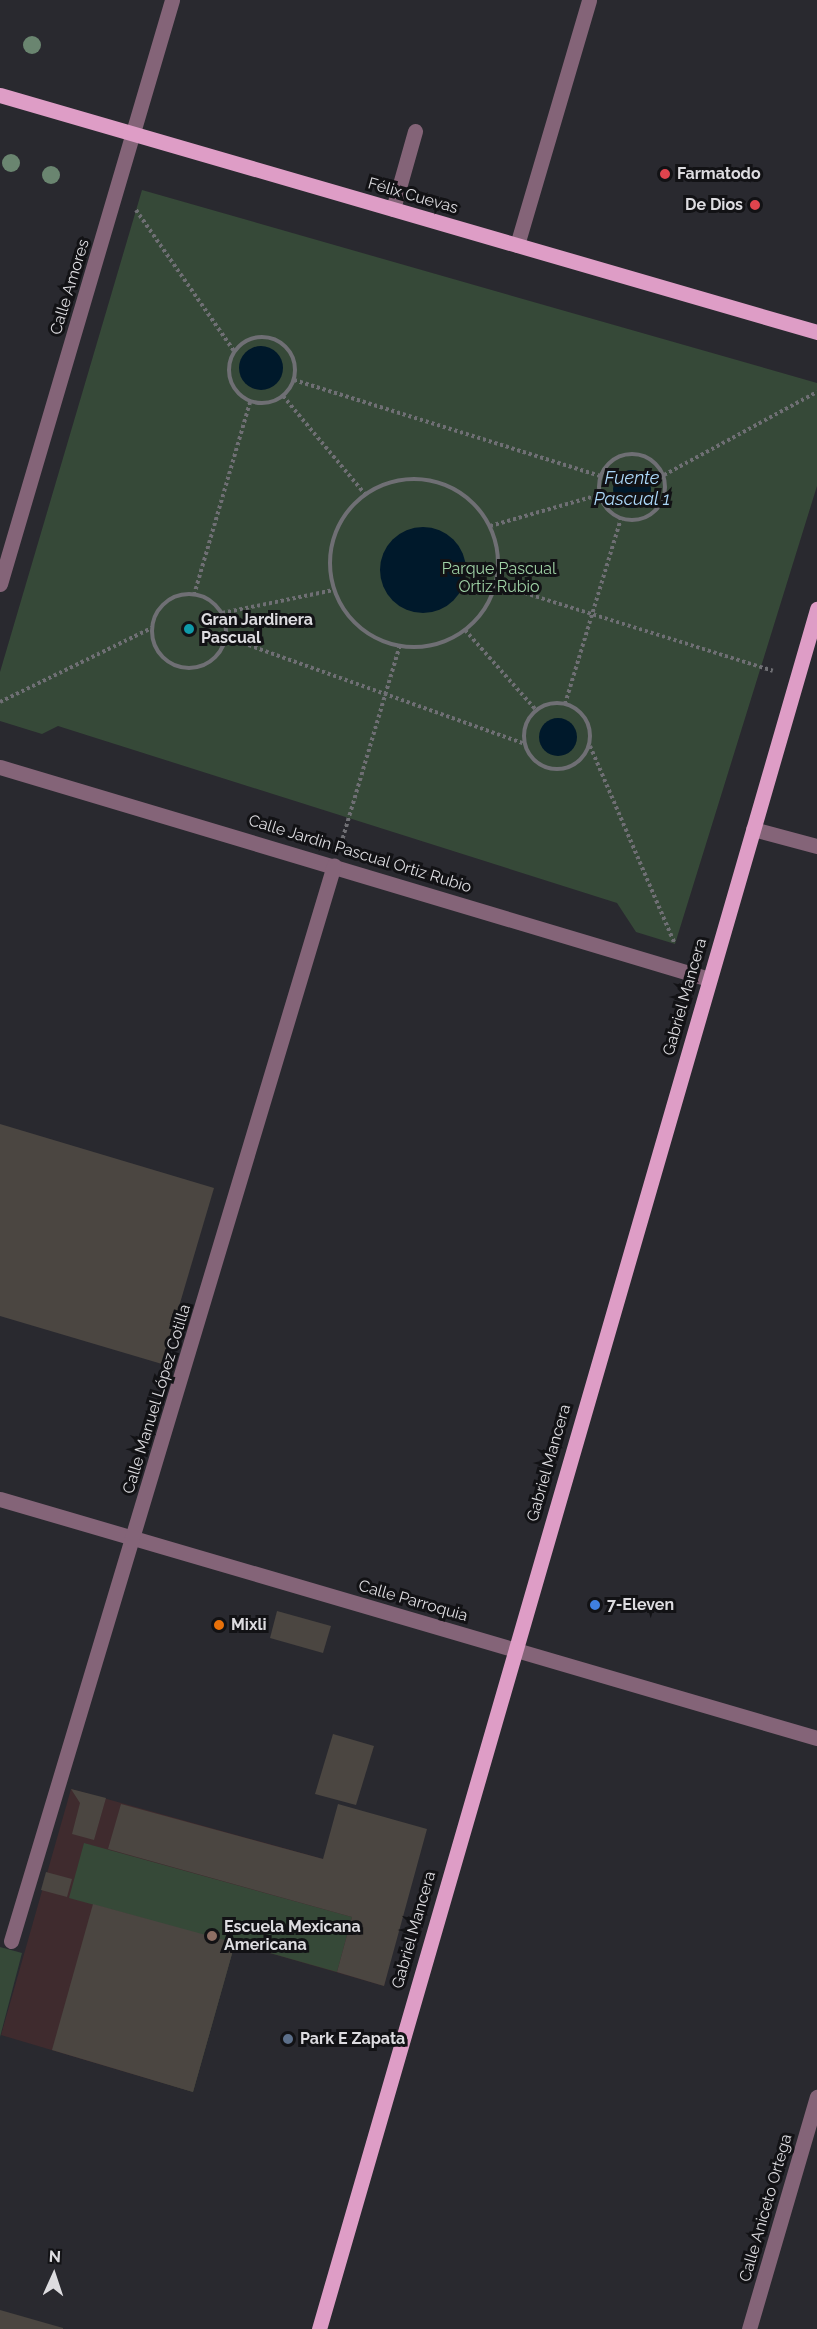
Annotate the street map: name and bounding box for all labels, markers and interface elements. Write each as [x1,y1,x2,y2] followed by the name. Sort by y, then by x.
[677,164,761,184] place label: Farmatodo
[658,167,672,181] marker: Farmatodo
[366,174,460,218] street label: Félix Cuevas
[685,195,743,215] place label: De Dios
[748,198,762,212] marker: De Dios
[46,237,94,337] street label: Calle Amores
[594,468,670,510] water label: Fuente Pascual 1
[442,559,556,597] park label: Parque Pascual Ortiz Rubio
[201,610,313,648] place label: Gran Jardinera Pascual
[182,622,196,636] marker: Gran Jardinera Pascual
[246,811,474,897] street label: Calle Jardin Pascual Ortiz Rubio
[659,936,711,1058] street label: Gabriel Mancera
[119,1302,195,1496] street label: Calle Manuel López Cotilla
[523,1402,575,1524] street label: Gabriel Mancera
[356,1576,470,1626] street label: Calle Parroquia
[607,1595,674,1615] place label: 7-Eleven
[588,1598,602,1612] marker: 7-Eleven
[231,1615,267,1635] place label: Mixli
[212,1618,226,1632] marker: Mixli
[388,1869,440,1991] street label: Gabriel Mancera
[224,1917,361,1955] place label: Escuela Mexicana Americana
[205,1929,219,1943] marker: Escuela Mexicana Americana
[300,2029,405,2049] place label: Park E Zapata
[281,2032,295,2046] marker: Park E Zapata
[736,2132,796,2284] street label: Calle Aniceto Ortega
[24,2245,84,2305] north arrow
[48,2247,62,2266] text: N

